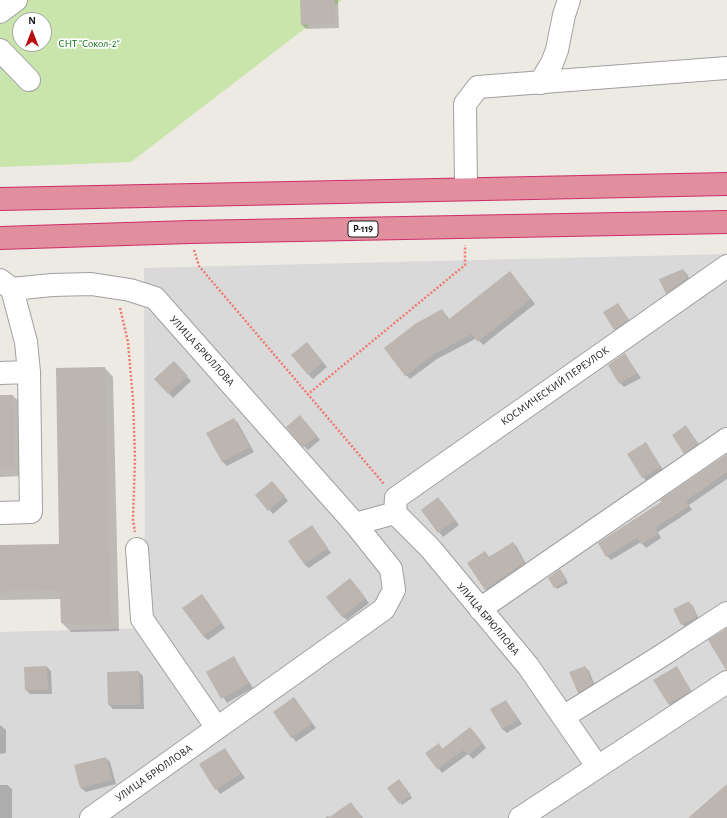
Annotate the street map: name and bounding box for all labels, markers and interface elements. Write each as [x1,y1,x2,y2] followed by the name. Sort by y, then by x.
[12,12,52,52] north arrow
[28,15,36,26] text: N
[58,37,120,51] park label: СНТ "Сокол-2"
[348,221,378,237] road number: Р-119
[167,313,237,389] street label: УЛИЦА БРЮЛЛОВА
[498,344,612,428] street label: КОСМИЧЕСКИЙ ПЕРЕУЛОК
[454,580,522,658] street label: УЛИЦА БРЮЛЛОВА
[113,742,195,804] street label: УЛИЦА БРЮЛЛОВА

